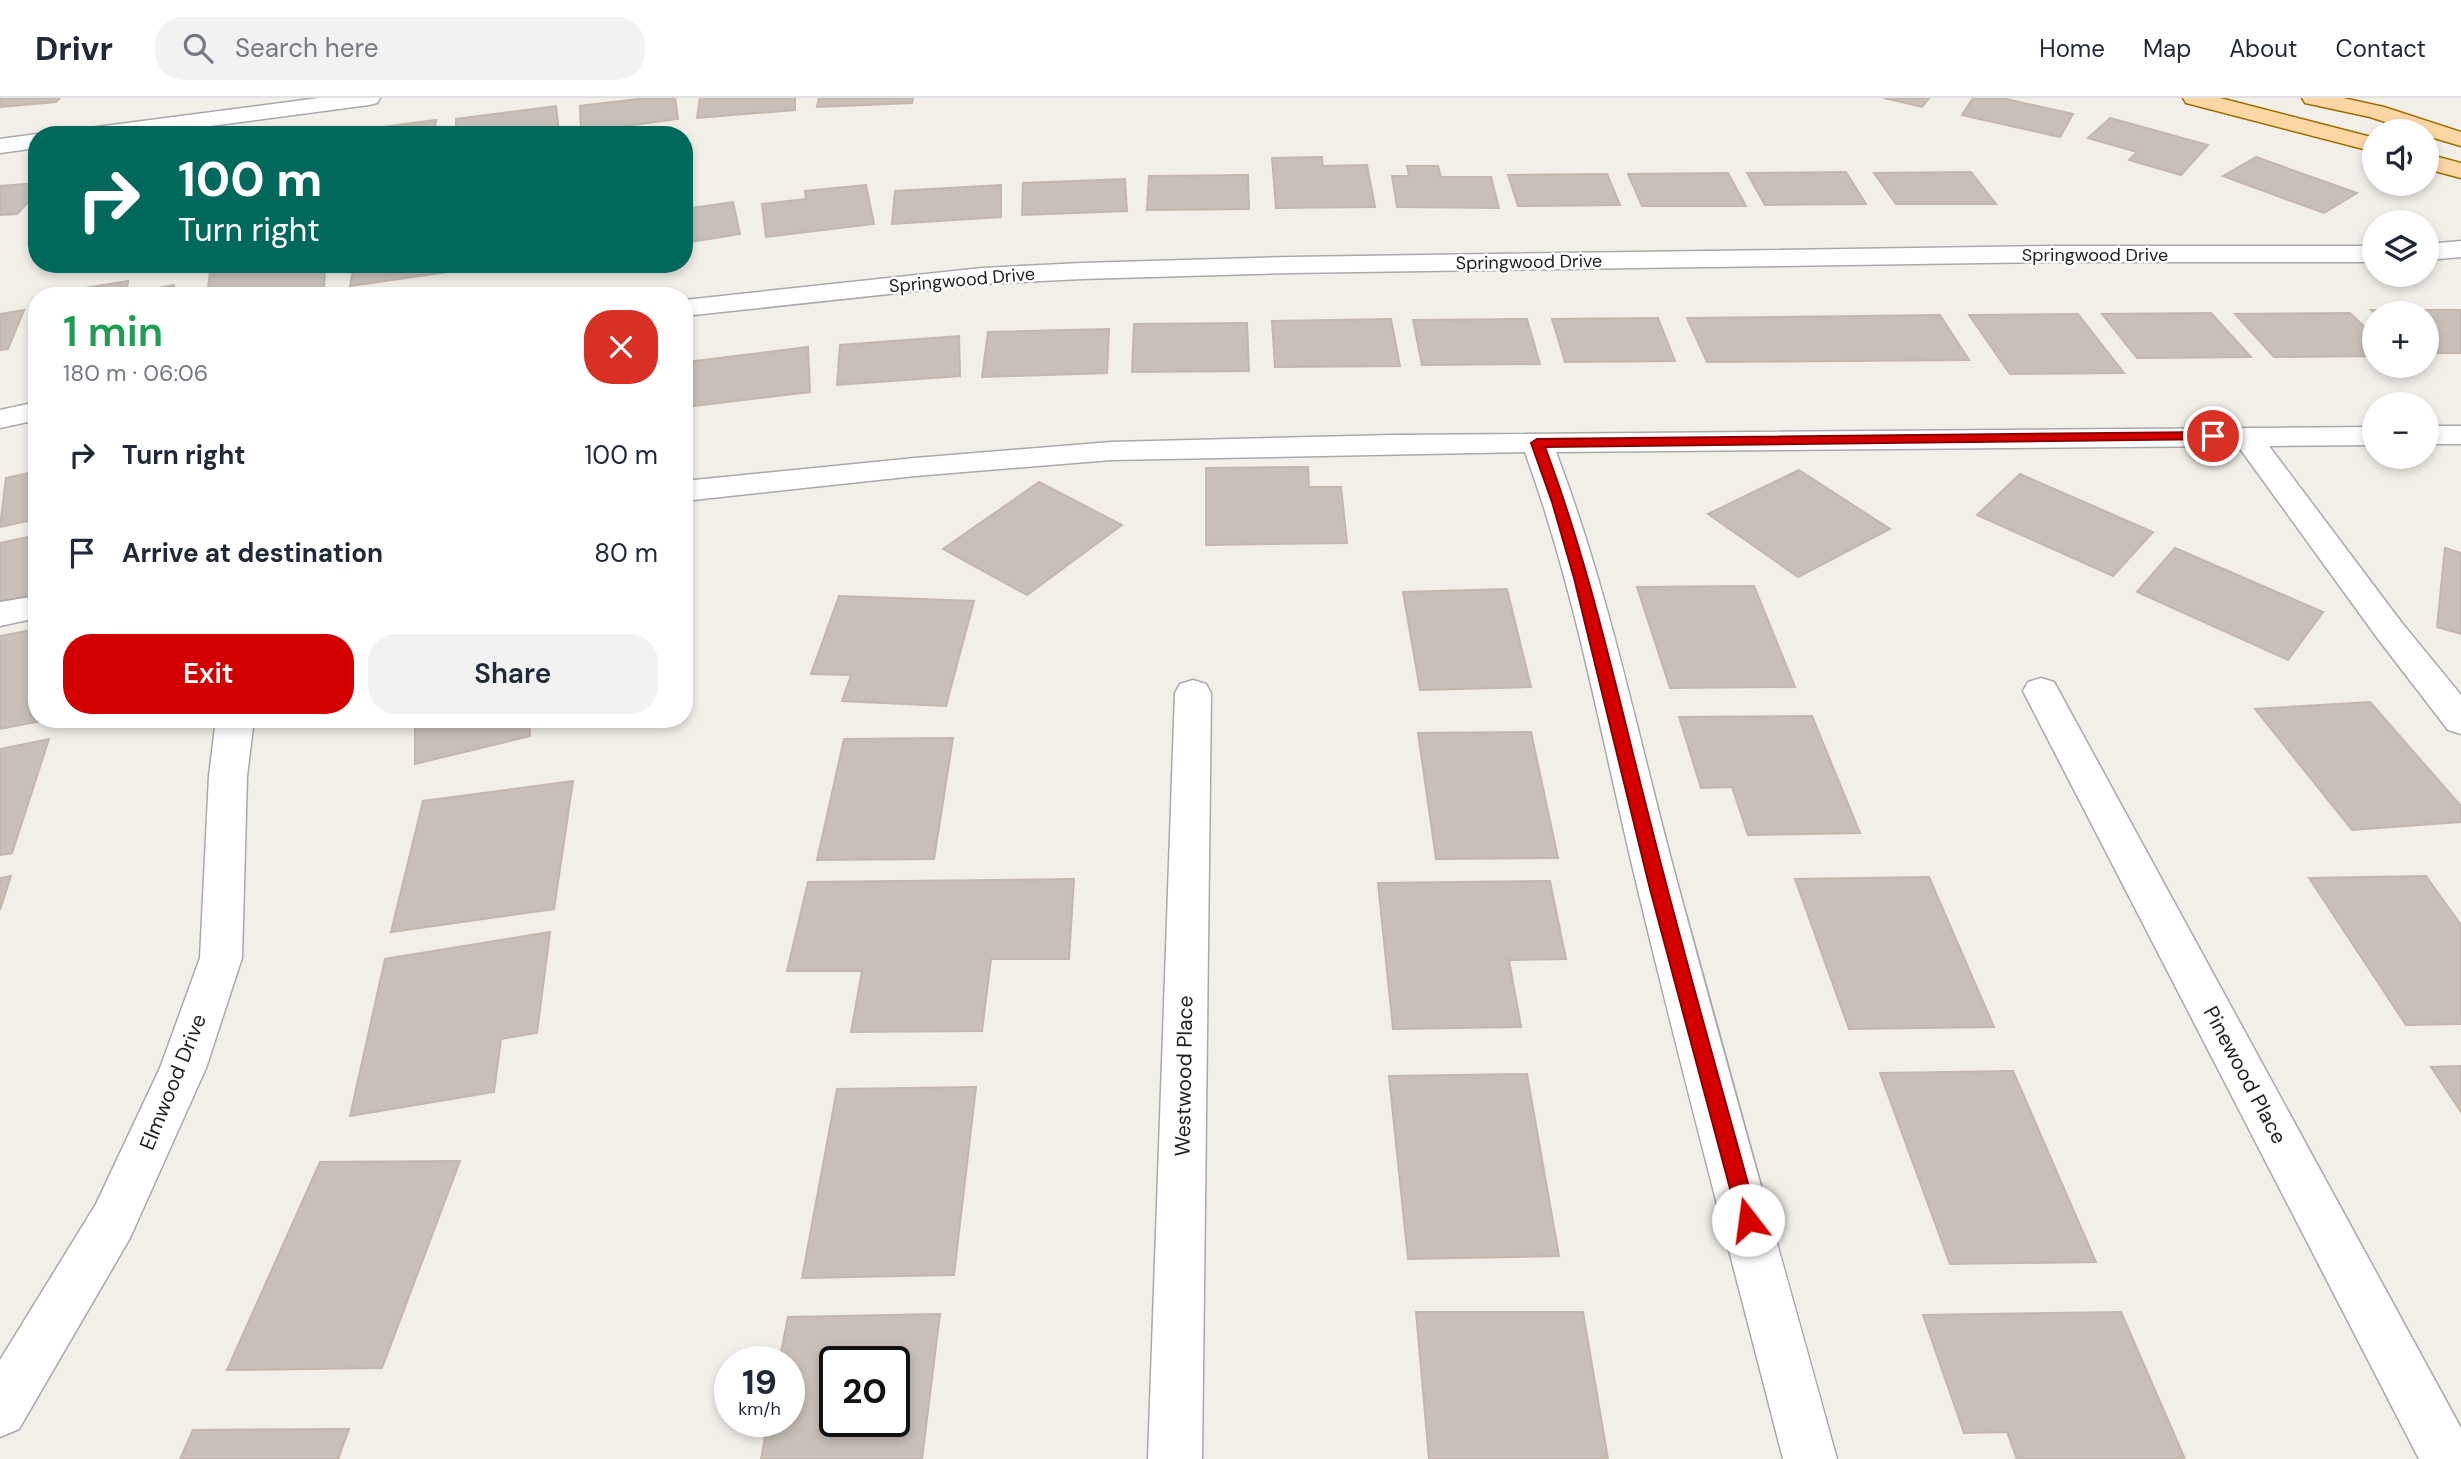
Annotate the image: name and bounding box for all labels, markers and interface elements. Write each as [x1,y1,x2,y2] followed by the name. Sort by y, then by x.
[155,17,645,80] search box
[35,27,113,70] text: Drivr
[179,29,217,67] icon: search
[235,31,378,65] text: Search here
[2039,33,2105,64] text: Home
[2143,33,2191,64] text: Map
[2229,33,2298,64] text: About
[2336,33,2426,64] text: Contact
[2362,119,2439,469] map controls
[2362,119,2439,196] button: sound
[178,147,322,211] text: 100 m
[63,154,154,245] icon: right
[178,209,320,251] text: Turn right
[2362,210,2439,287] button: layers
[2022,243,2168,267] street label: Springwood Drive
[1456,249,1602,275] street label: Springwood Drive
[888,262,1036,298] street label: Springwood Drive
[2362,301,2439,378] button: +
[63,304,163,359] text: 1 min
[584,310,658,384] button: close
[63,358,208,388] text: 180 m · 06:06
[2362,392,2439,469] button: −
[2183,406,2243,466] pin
[2194,417,2232,455] icon: arrive
[63,436,101,474] icon: right
[122,438,246,472] text: Turn right
[584,438,658,472] text: 100 m
[63,534,101,572] icon: arrive
[122,536,383,570] text: Arrive at destination
[594,536,658,570] text: 80 m
[63,634,354,714] button: Exit
[368,634,658,714] button: Share
[1169,995,1199,1157] street label: Westwood Place
[2197,1001,2293,1149] street label: Pinewood Place
[133,1010,213,1154] street label: Elmwood Drive
[1711,1183,1785,1257] position arrow
[819,1346,910,1437] speed limit sign: 20
[742,1359,777,1405] text: 19
[738,1397,781,1421] text: km/h

